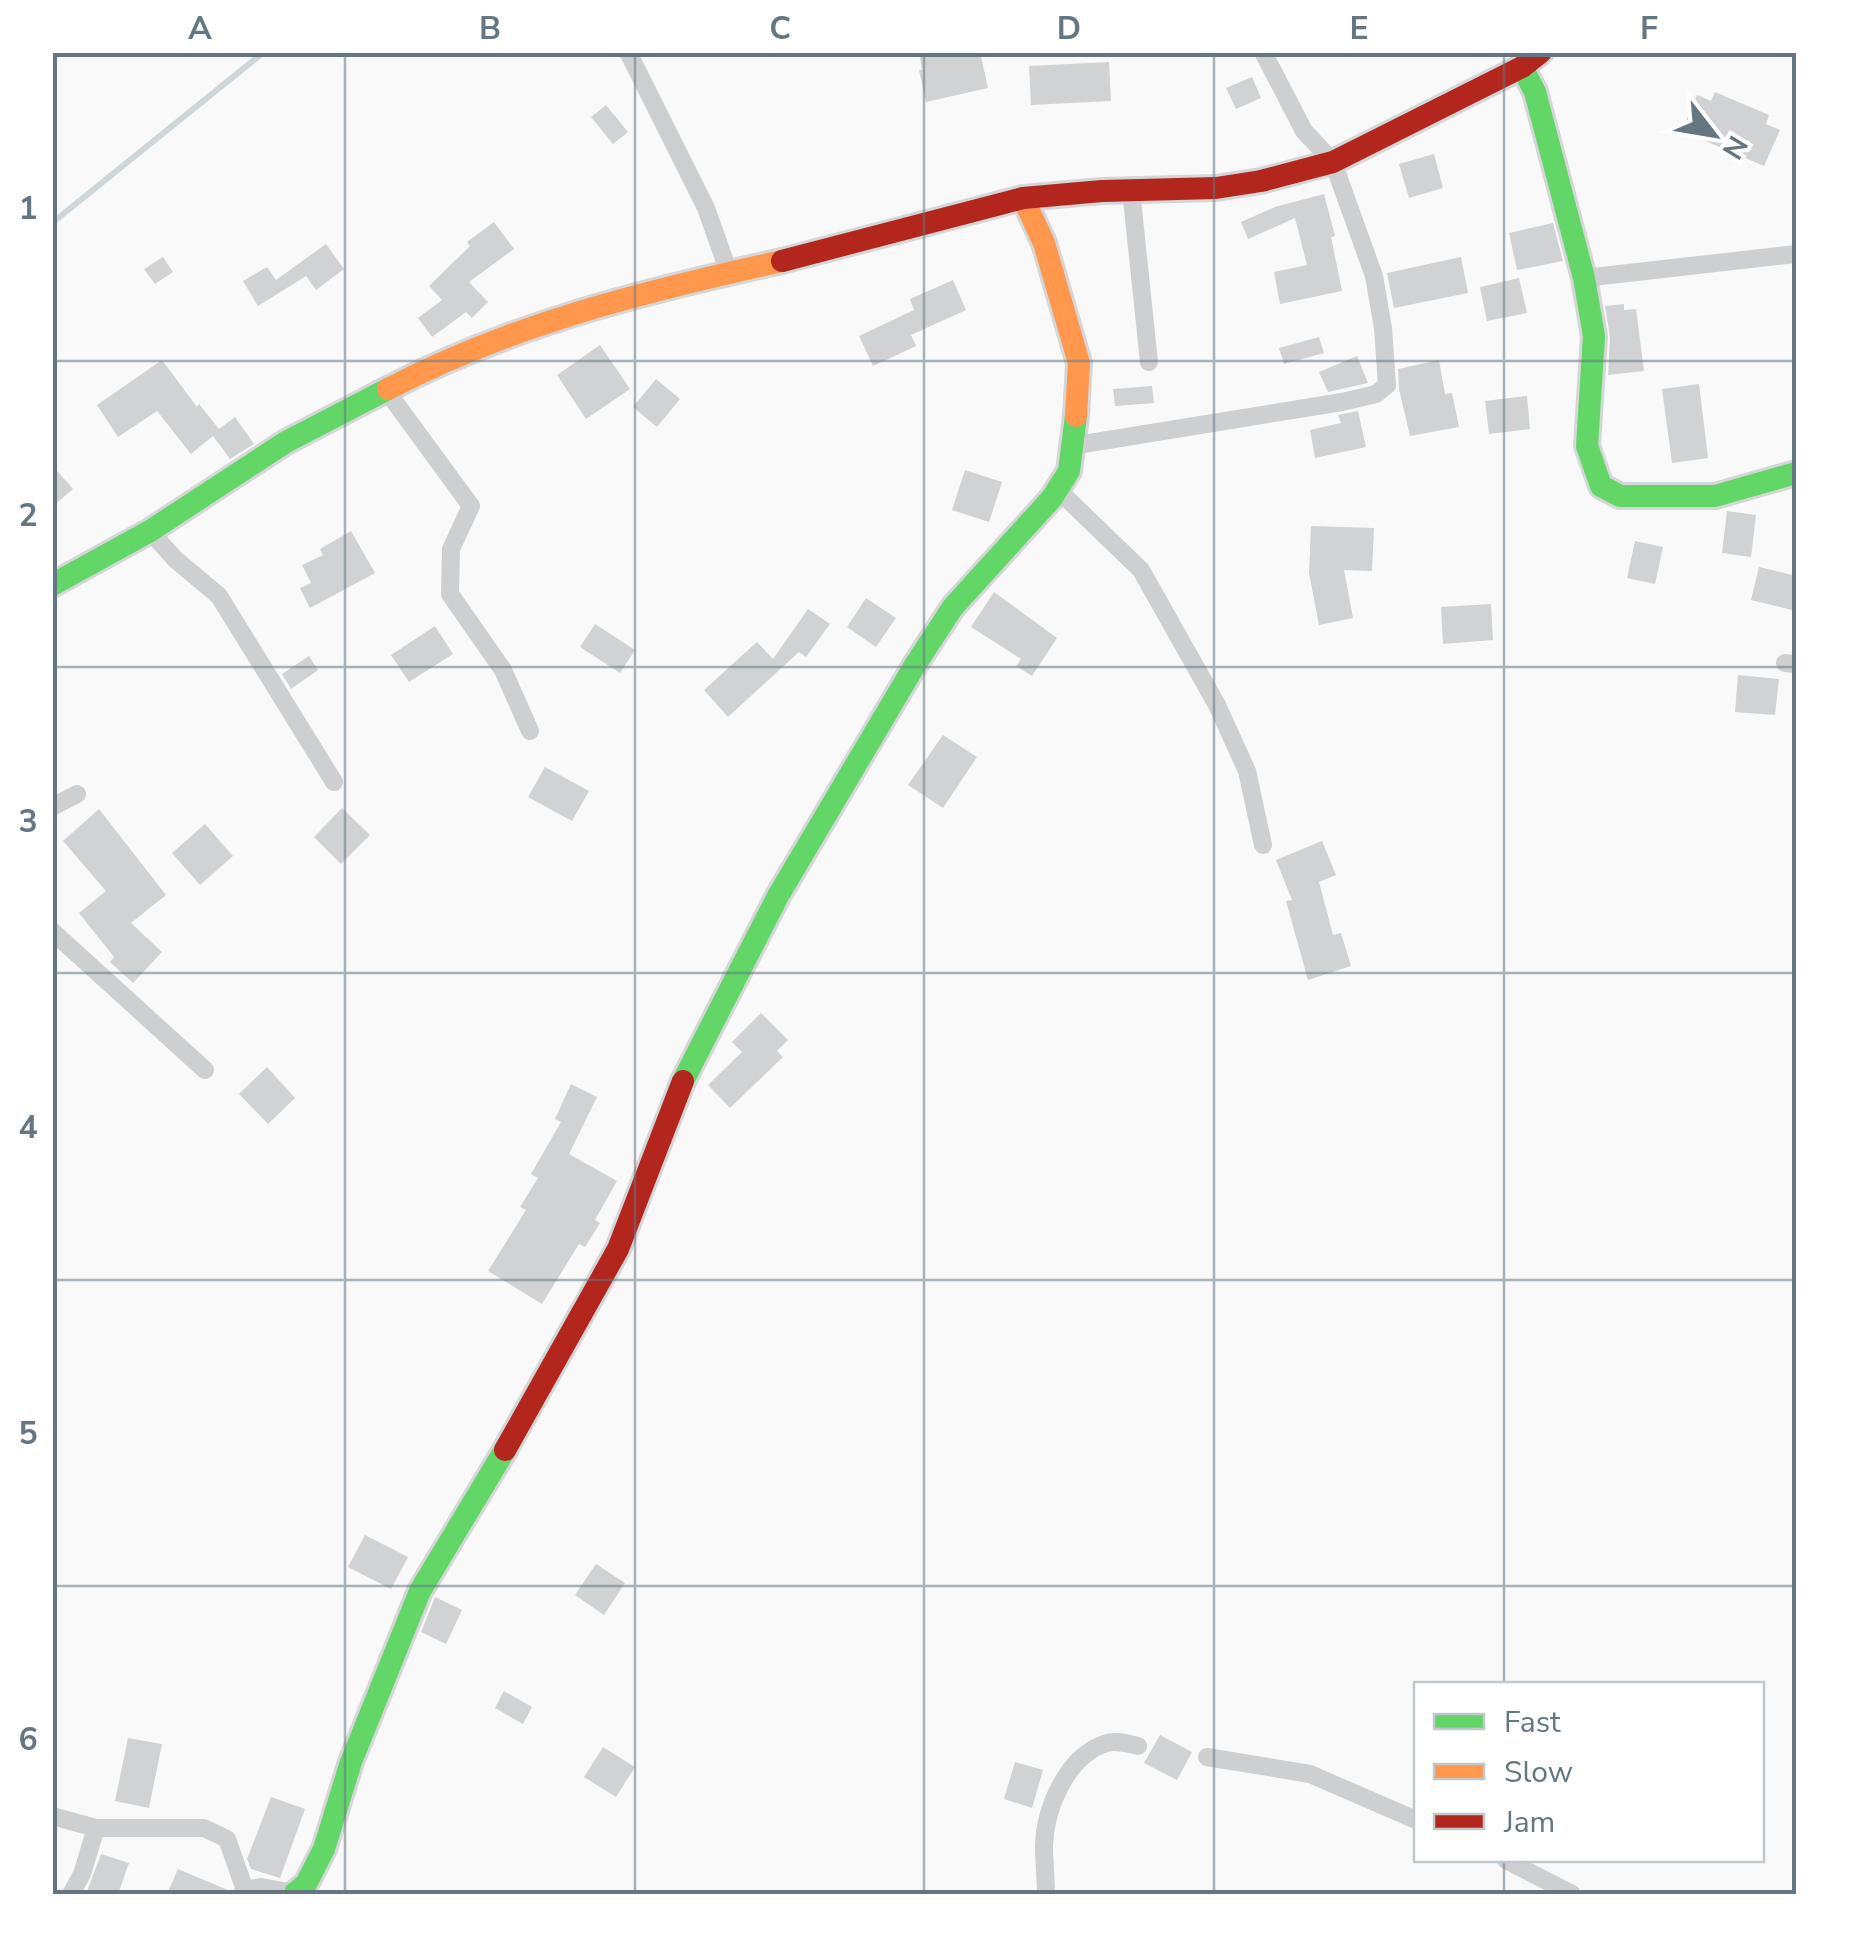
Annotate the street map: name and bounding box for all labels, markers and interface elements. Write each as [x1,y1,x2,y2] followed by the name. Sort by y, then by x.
[188,7,212,50] text: A
[479,7,501,50] text: B
[769,7,791,50] text: C
[1057,7,1081,50] text: D
[1349,7,1369,50] text: E
[1640,7,1658,50] text: F
[1664,85,1764,185] north arrow
[1713,129,1756,166] text: N
[18,187,38,230] text: 1
[18,494,38,537] text: 2
[18,800,38,843] text: 3
[18,1106,38,1149] text: 4
[18,1412,38,1455] text: 5
[1414,1682,1764,1862] legend
[1504,1702,1561,1743] text: Fast
[18,1718,38,1761] text: 6
[1504,1752,1573,1793] text: Slow
[1503,1802,1555,1843] text: Jam

